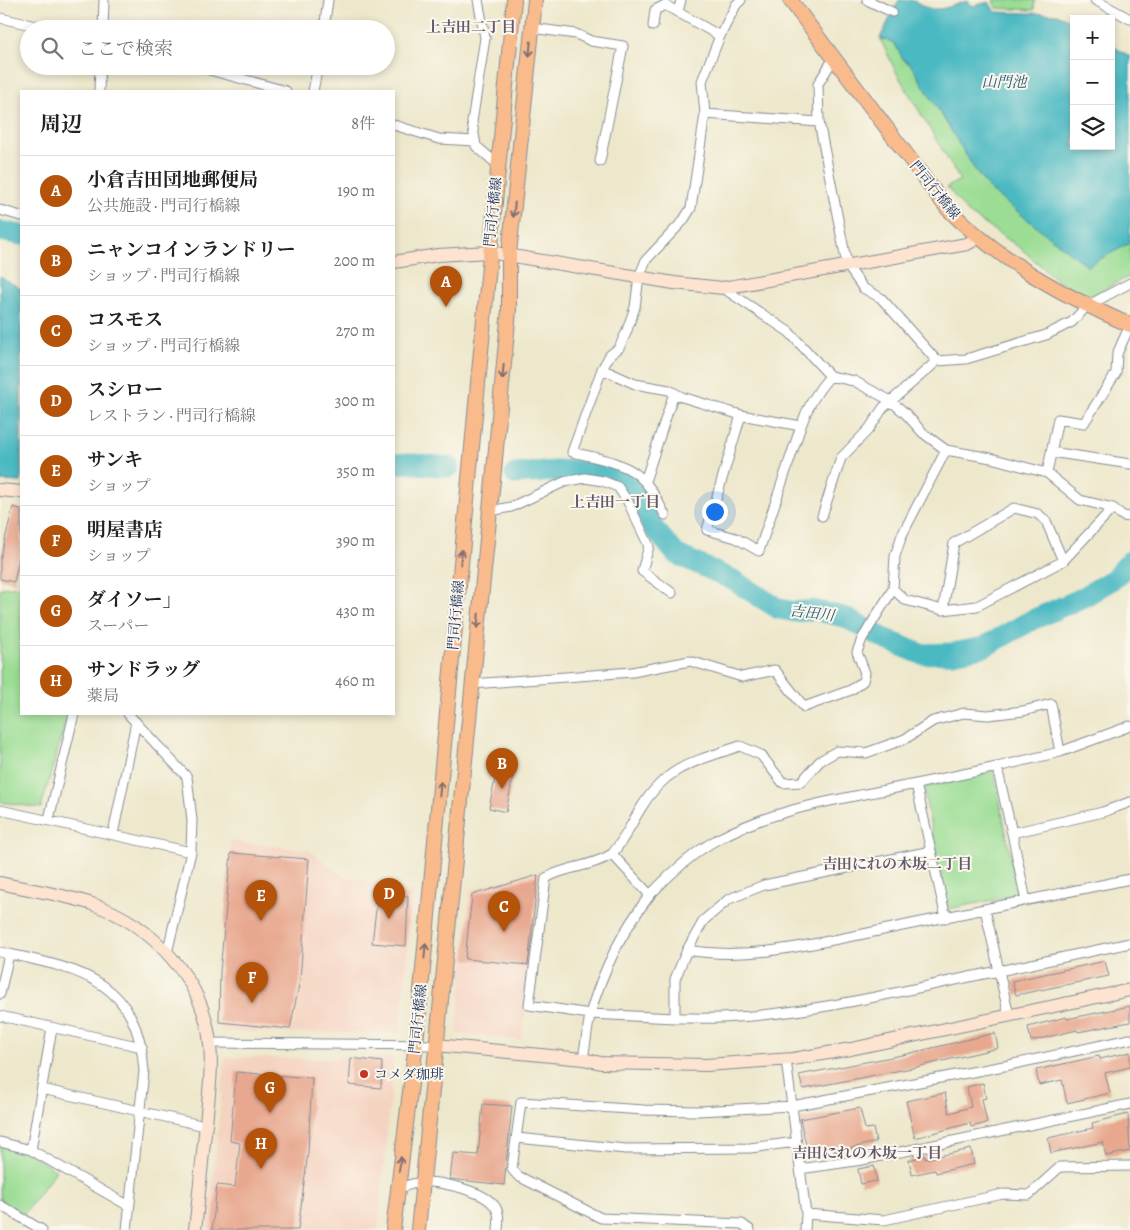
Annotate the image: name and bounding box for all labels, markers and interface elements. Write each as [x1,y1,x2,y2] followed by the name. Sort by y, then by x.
[1070,15,1115,150] map controls
[1070,15,1115,60] button: +
[426,17,516,37] district label: 上吉田二丁目
[20,20,395,75] search box
[38,34,66,62] icon: search
[78,36,173,62] text: ここで検索
[525,40,535,56] one-way arrow
[1070,60,1115,105] button: −
[981,72,1028,92] water label: 山門池
[1070,105,1115,150] button: layers
[40,110,82,138] text: 周辺
[351,113,375,135] text: 8件
[906,157,964,223] street label: 門司行橋線
[87,167,258,193] text: 小倉吉田団地郵便局
[480,176,506,248] street label: 門司行橋線
[51,180,61,202] text: A
[337,180,375,202] text: 190 m
[87,195,241,217] text: 公共施設 · 門司行橋線
[509,202,519,218] one-way arrow
[87,237,295,263] text: ニャンコインランドリー
[51,250,61,272] text: B
[334,250,375,272] text: 200 m
[87,265,240,287] text: ショップ · 門司行橋線
[430,266,462,307] pin: A
[87,307,163,333] text: コスモス
[51,320,61,342] text: C
[336,320,375,342] text: 270 m
[87,335,240,357] text: ショップ · 門司行橋線
[499,364,508,380] one-way arrow
[87,377,163,403] text: スシロー
[50,390,62,412] text: D
[335,390,375,412] text: 300 m
[87,405,256,427] text: レストラン · 門司行橋線
[87,447,143,473] text: サンキ
[51,460,61,482] text: E
[336,460,375,482] text: 350 m
[87,475,151,497] text: ショップ
[570,492,660,512] district label: 上吉田一丁目
[702,499,728,525] your location
[87,517,163,543] text: 明屋書店
[52,530,60,552] text: F
[336,530,375,552] text: 390 m
[87,545,151,567] text: ショップ
[456,550,466,566] one-way arrow
[443,579,469,651] street label: 門司行橋線
[87,587,182,613] text: ダイソー」
[51,600,61,622] text: G
[336,600,375,622] text: 430 m
[788,600,838,626] water label: 吉田川
[473,613,483,629] one-way arrow
[87,615,149,637] text: スーパー
[87,657,200,683] text: サンドラッグ
[50,670,62,692] text: H
[335,670,375,692] text: 460 m
[87,685,119,707] text: 薬局
[486,748,518,789] pin: B
[435,781,445,797] one-way arrow
[822,854,972,874] district label: 吉田にれの木坂二丁目
[373,878,405,919] pin: D
[245,880,277,921] pin: E
[488,891,520,932] pin: C
[420,943,430,959] one-way arrow
[236,962,268,1003] pin: F
[405,983,431,1055] street label: 門司行橋線
[374,1065,444,1084] place label: コメダ珈琲
[358,1068,370,1080] marker: コメダ珈琲
[254,1072,286,1113] pin: G
[245,1128,277,1169] pin: H
[792,1143,942,1163] district label: 吉田にれの木坂一丁目
[396,1157,406,1173] one-way arrow

